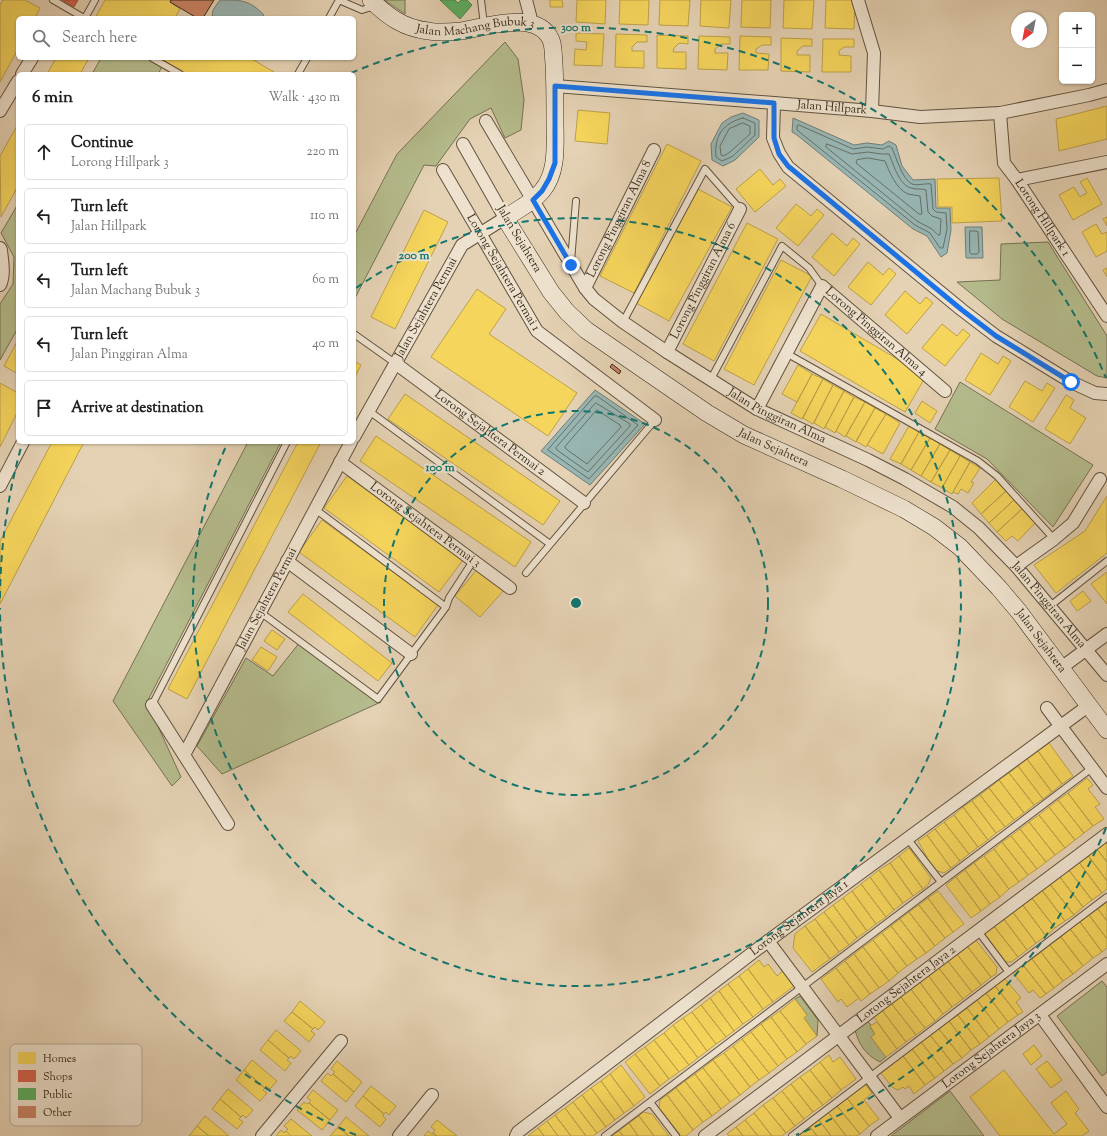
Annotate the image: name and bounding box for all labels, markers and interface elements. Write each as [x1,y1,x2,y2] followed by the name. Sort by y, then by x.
[1011,12,1047,48] north arrow
[1059,12,1095,84] map controls
[1059,12,1095,48] button: +
[413,13,537,41] street label: Jalan Machang Bubuk 3
[16,16,356,60] search box
[561,19,591,37] text: 300 m
[30,27,52,49] icon: search
[62,28,137,49] text: Search here
[1059,48,1095,84] button: −
[32,86,73,110] text: 6 min
[269,89,340,107] text: Walk · 430 m
[795,96,868,120] street label: Jalan Hillpark
[71,133,133,154] text: Continue
[33,141,55,163] icon: ahead
[306,143,339,161] text: 220 m
[71,154,169,172] text: Lorong Hillpark 3
[582,157,656,281] street label: Lorong Pinggiran Alma 8
[1010,176,1074,260] street label: Lorong Hillpark 1
[71,197,128,218] text: Turn left
[491,201,546,276] street label: Jalan Sejahtera
[33,205,55,227] icon: left
[310,207,339,225] text: 110 m
[462,211,544,335] street label: Lorong Sejahtera Permai 1
[71,218,147,236] text: Jalan Hillpark
[666,219,741,342] street label: Lorong Pinggiran Alma 6
[399,247,429,265] text: 200 m
[390,254,463,363] street label: Jalan Sejahtera Permai
[562,256,580,274] route end
[71,261,128,282] text: Turn left
[33,269,55,291] icon: left
[312,271,339,289] text: 60 m
[71,282,200,300] text: Jalan Machang Bubuk 3
[821,283,931,381] street label: Lorong Pinggiran Alma 4
[71,325,128,346] text: Turn left
[33,333,55,355] icon: left
[312,335,339,353] text: 40 m
[71,346,188,364] text: Jalan Pinggiran Alma
[1062,373,1080,391] route start
[723,383,829,449] street label: Jalan Pinggiran Alma
[430,386,550,481] street label: Lorong Sejahtera Permai 2
[33,397,55,419] icon: arrive
[71,398,204,419] text: Arrive at destination
[734,424,812,472] street label: Jalan Sejahtera
[424,459,455,477] text: 100 m
[366,478,484,572] street label: Lorong Sejahtera Permai 3
[232,544,302,654] street label: Jalan Sejahtera Permai
[1007,557,1091,653] street label: Jalan Pinggiran Alma
[569,596,583,610] centre of rings
[1011,604,1071,677] street label: Jalan Sejahtera
[746,876,852,960] street label: Lorong Sejahtera Jaya 1
[853,941,960,1028] street label: Lorong Sejahtera Jaya 2
[938,1007,1045,1093] street label: Lorong Sejahtera Jaya 3
[10,1044,142,1126] legend
[43,1051,76,1067] text: Homes
[43,1069,72,1085] text: Shops
[43,1087,72,1103] text: Public
[43,1105,72,1121] text: Other

